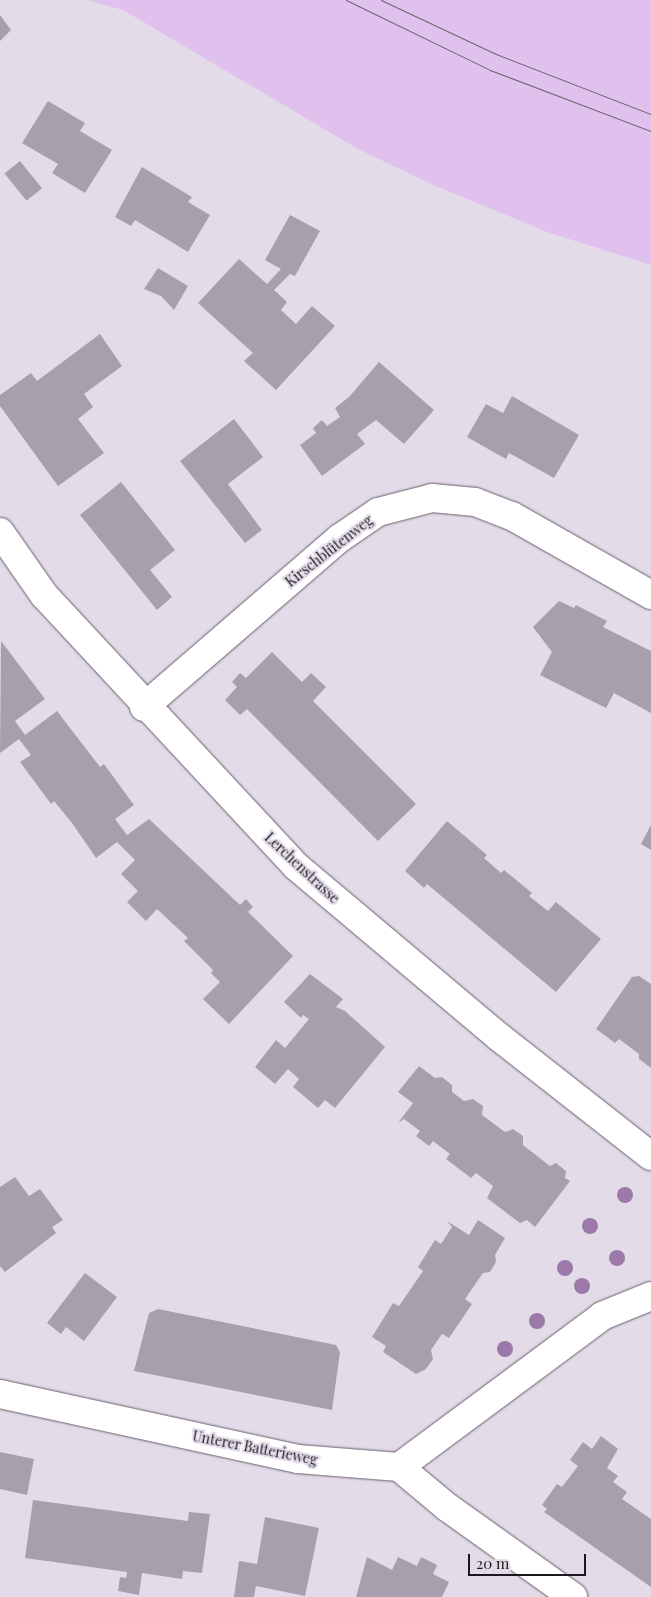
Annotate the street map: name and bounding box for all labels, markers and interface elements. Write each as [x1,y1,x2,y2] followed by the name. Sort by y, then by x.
[282,512,376,590] street label: Kirschblütenweg
[261,829,343,907] street label: Lerchenstrasse
[191,1428,319,1468] street label: Unterer Batterieweg
[471,1544,588,1576] scale bar
[476,1553,509,1573] text: 20 m

